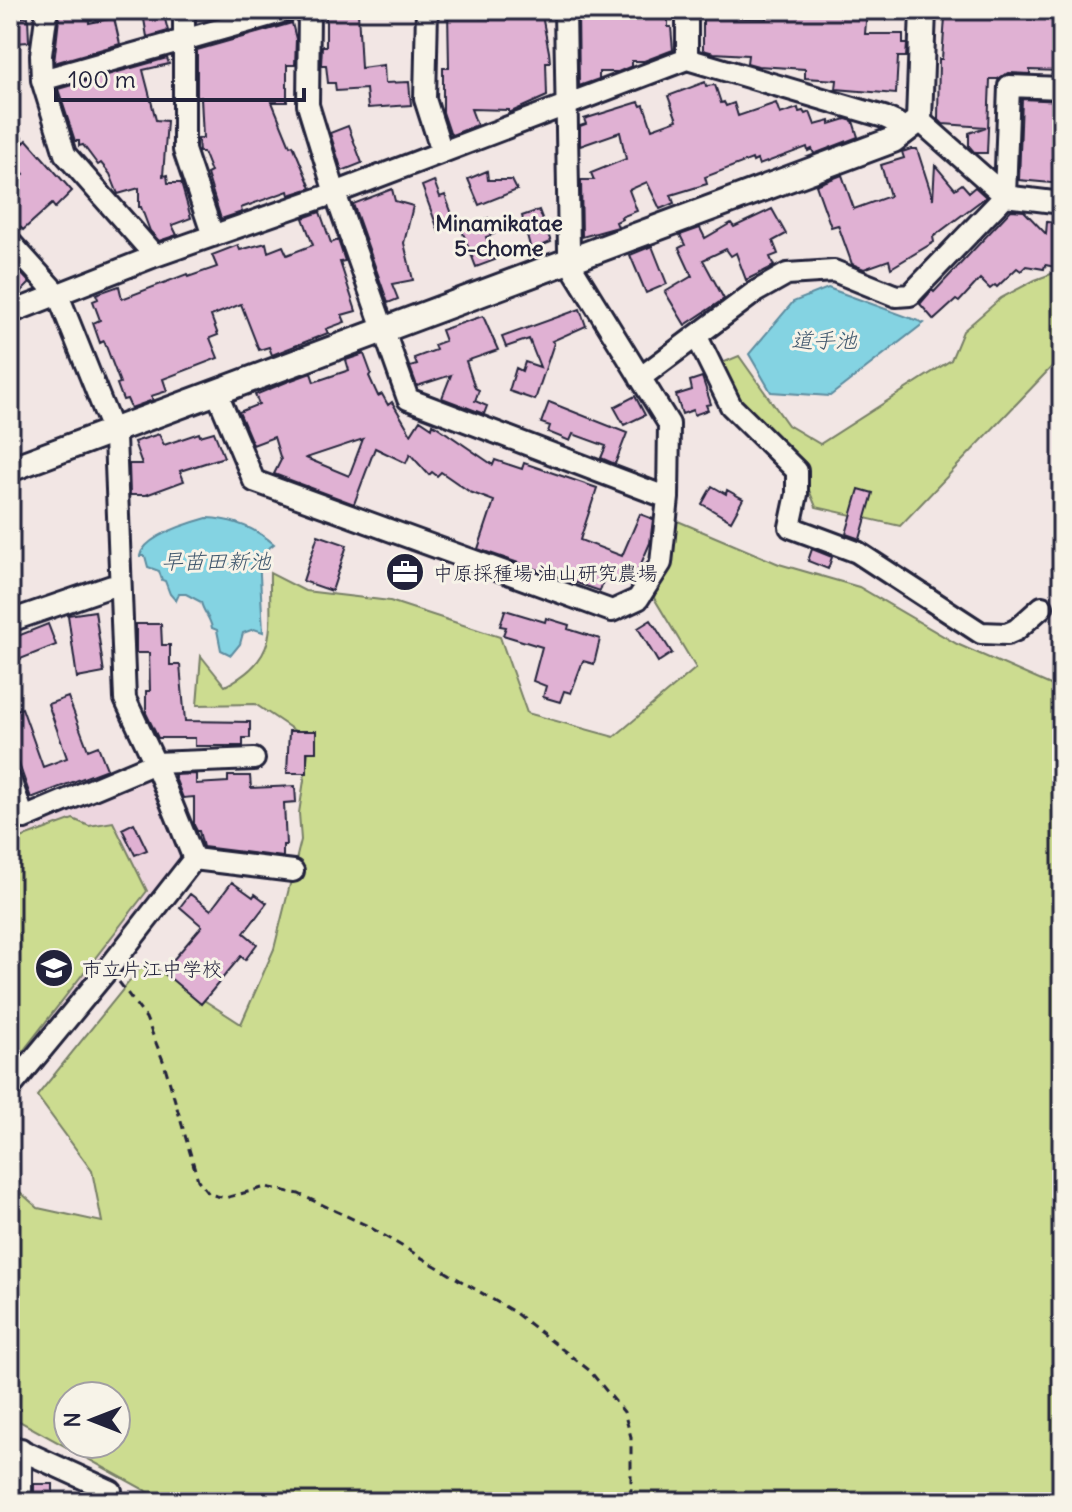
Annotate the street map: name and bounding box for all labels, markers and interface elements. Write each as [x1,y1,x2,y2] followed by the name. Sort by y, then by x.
[56,52,304,102] scale bar
[68,64,136,94] text: 100 m
[435,209,563,262] district label: Minamikatae 5-chome
[791,326,858,354] water label: 道手池
[161,547,272,575] water label: 早苗田新池
[384,551,426,593] office icon: 中原採種場 油山研究農場
[433,560,658,585] place label: 中原採種場 油山研究農場
[33,947,75,989] school or university icon: 市立片江中学校
[82,956,222,981] place label: 市立片江中学校
[52,1380,132,1460] north arrow
[58,1412,86,1428] text: N

